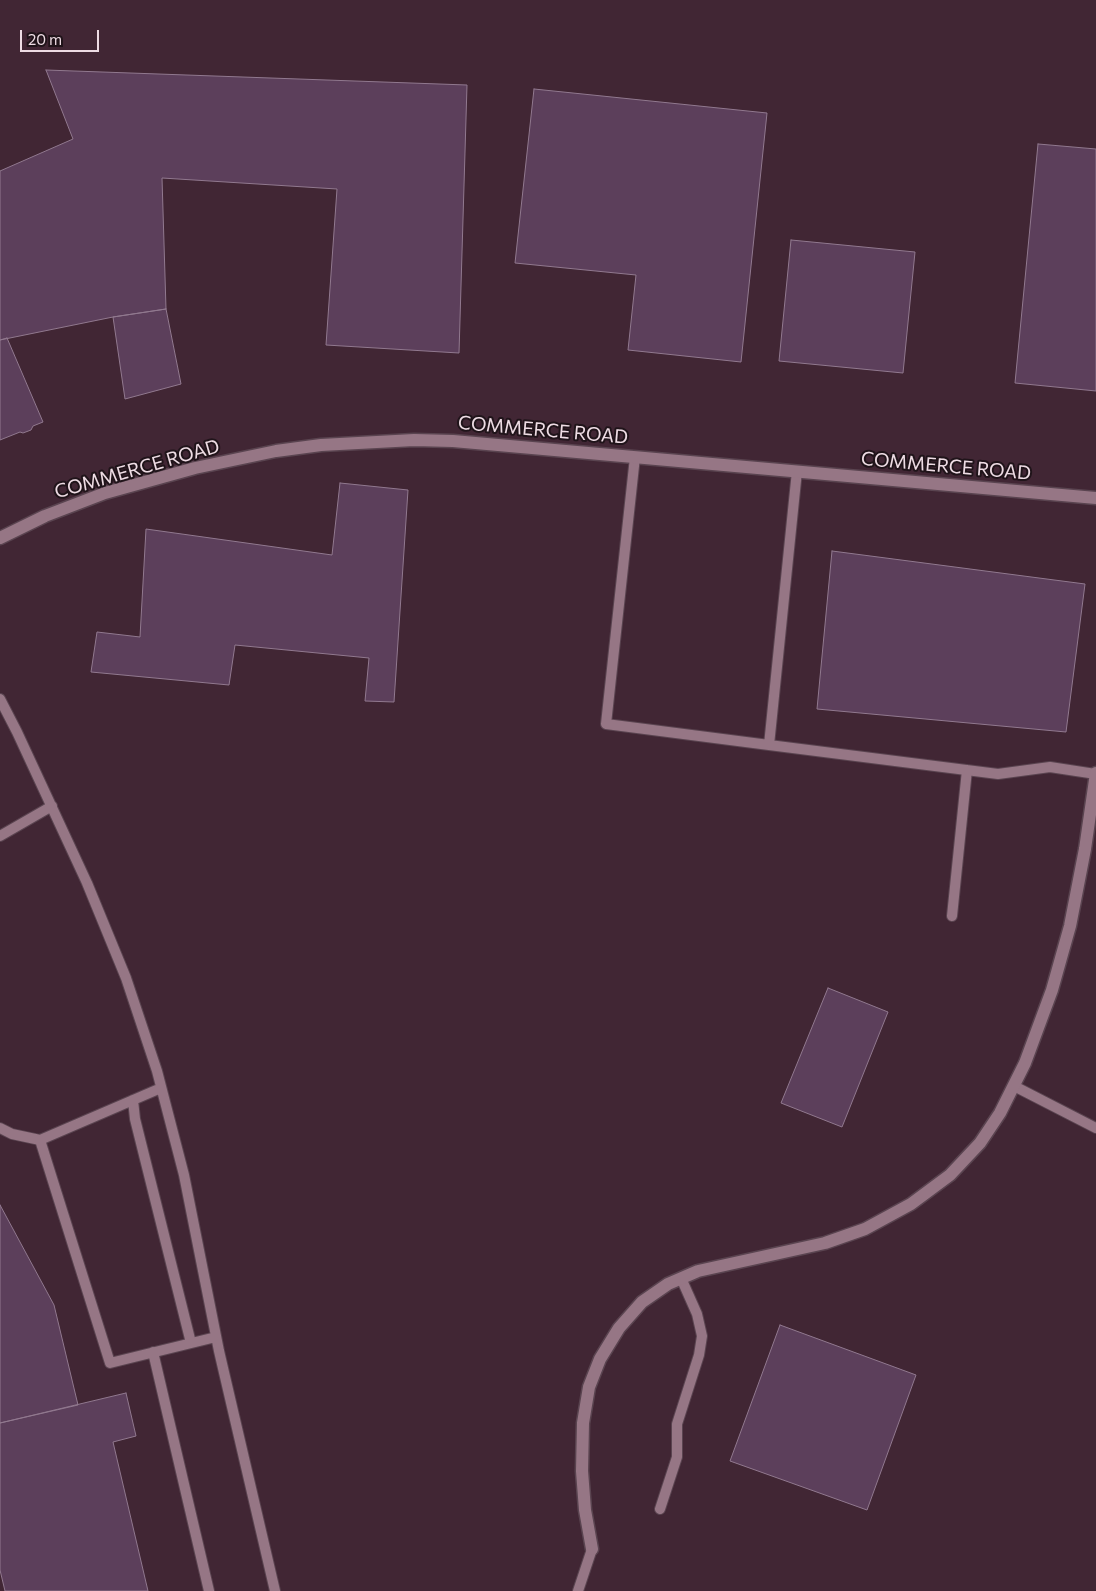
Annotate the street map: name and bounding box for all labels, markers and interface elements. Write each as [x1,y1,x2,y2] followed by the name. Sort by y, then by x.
[22,20,101,52] scale bar
[28,30,62,48] text: 20 m
[457,411,629,449] street label: COMMERCE ROAD
[52,435,222,503] street label: COMMERCE ROAD
[860,447,1032,485] street label: COMMERCE ROAD

